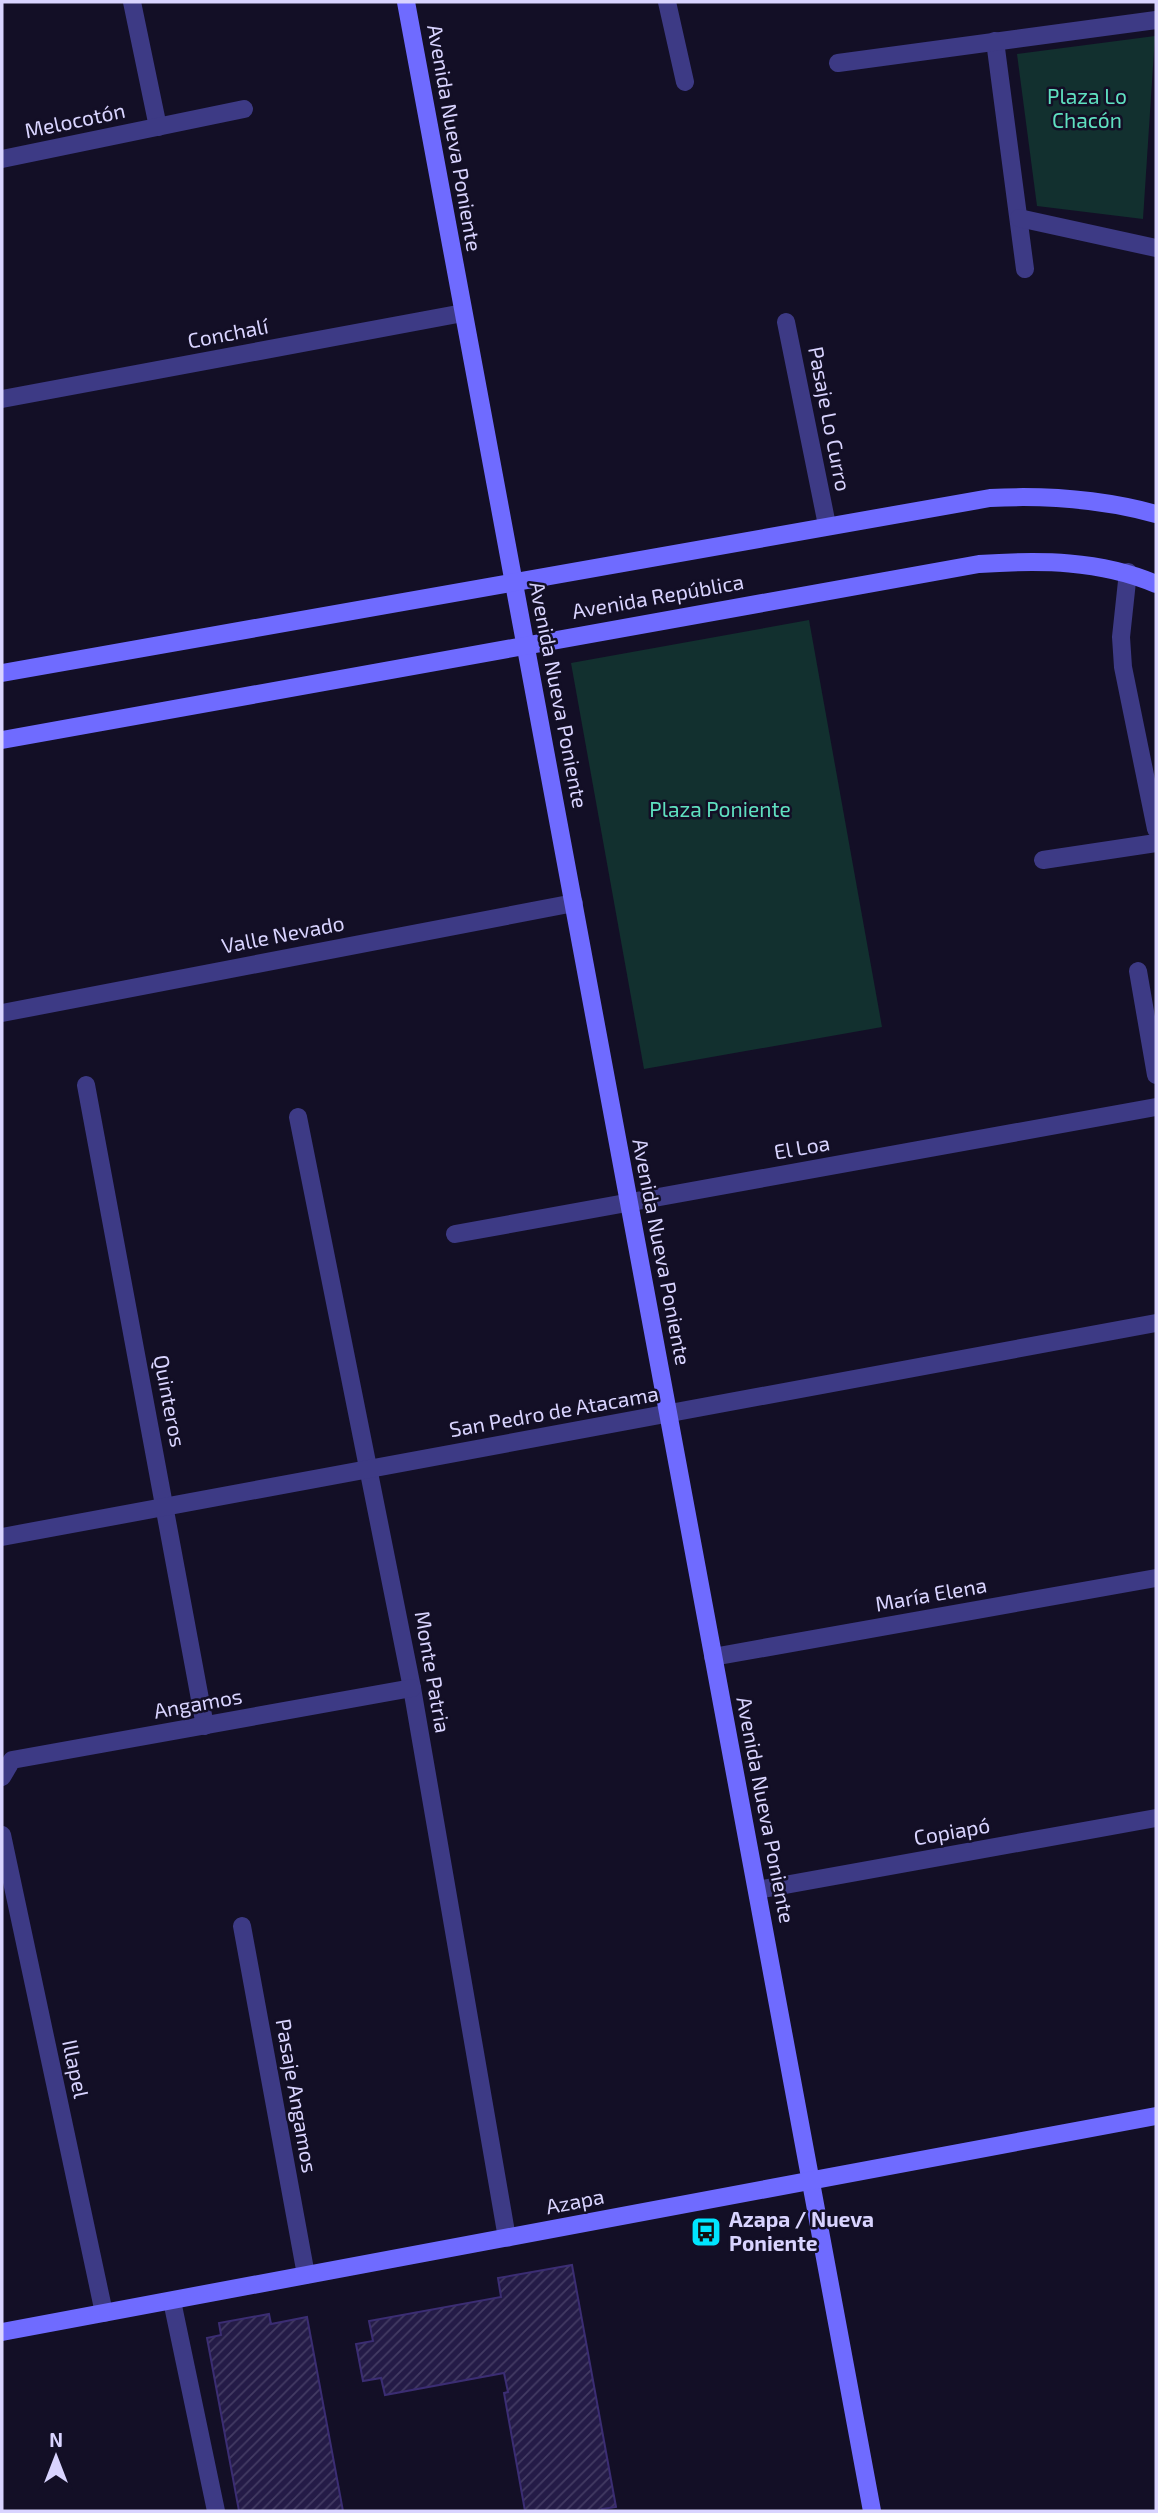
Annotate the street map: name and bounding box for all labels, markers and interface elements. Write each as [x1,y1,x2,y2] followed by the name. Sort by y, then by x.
[423,22,488,253] street label: Avenida Nueva Poniente
[1047,83,1127,132] park label: Plaza Lo Chacón
[22,97,127,142] street label: Melocotón
[185,312,271,353] street label: Conchalí
[803,344,857,493] street label: Pasaje Lo Curro
[570,568,746,623] street label: Avenida República
[525,579,594,810] street label: Avenida Nueva Poniente
[649,796,791,821] park label: Plaza Poniente
[219,909,346,958] street label: Valle Nevado
[772,1129,832,1164] street label: El Loa
[628,1136,697,1367] street label: Avenida Nueva Poniente
[148,1352,192,1449] street label: Quinteros
[447,1380,660,1441] street label: San Pedro de Atacama
[873,1571,988,1616] street label: María Elena
[410,1609,457,1735] street label: Monte Patria
[152,1682,244,1723] street label: Angamos
[732,1694,801,1925] street label: Avenida Nueva Poniente
[912,1812,992,1850] street label: Copiapó
[271,2017,323,2175] street label: Pasaje Angamos
[58,2037,95,2101] street label: Illapel
[543,2183,606,2218] street label: Azapa
[729,2206,874,2255] place label: Azapa / Nueva Poniente
[689,2215,723,2249] bus stop icon: Azapa / Nueva Poniente
[21,2422,91,2492] north arrow
[49,2428,63,2451] text: N

